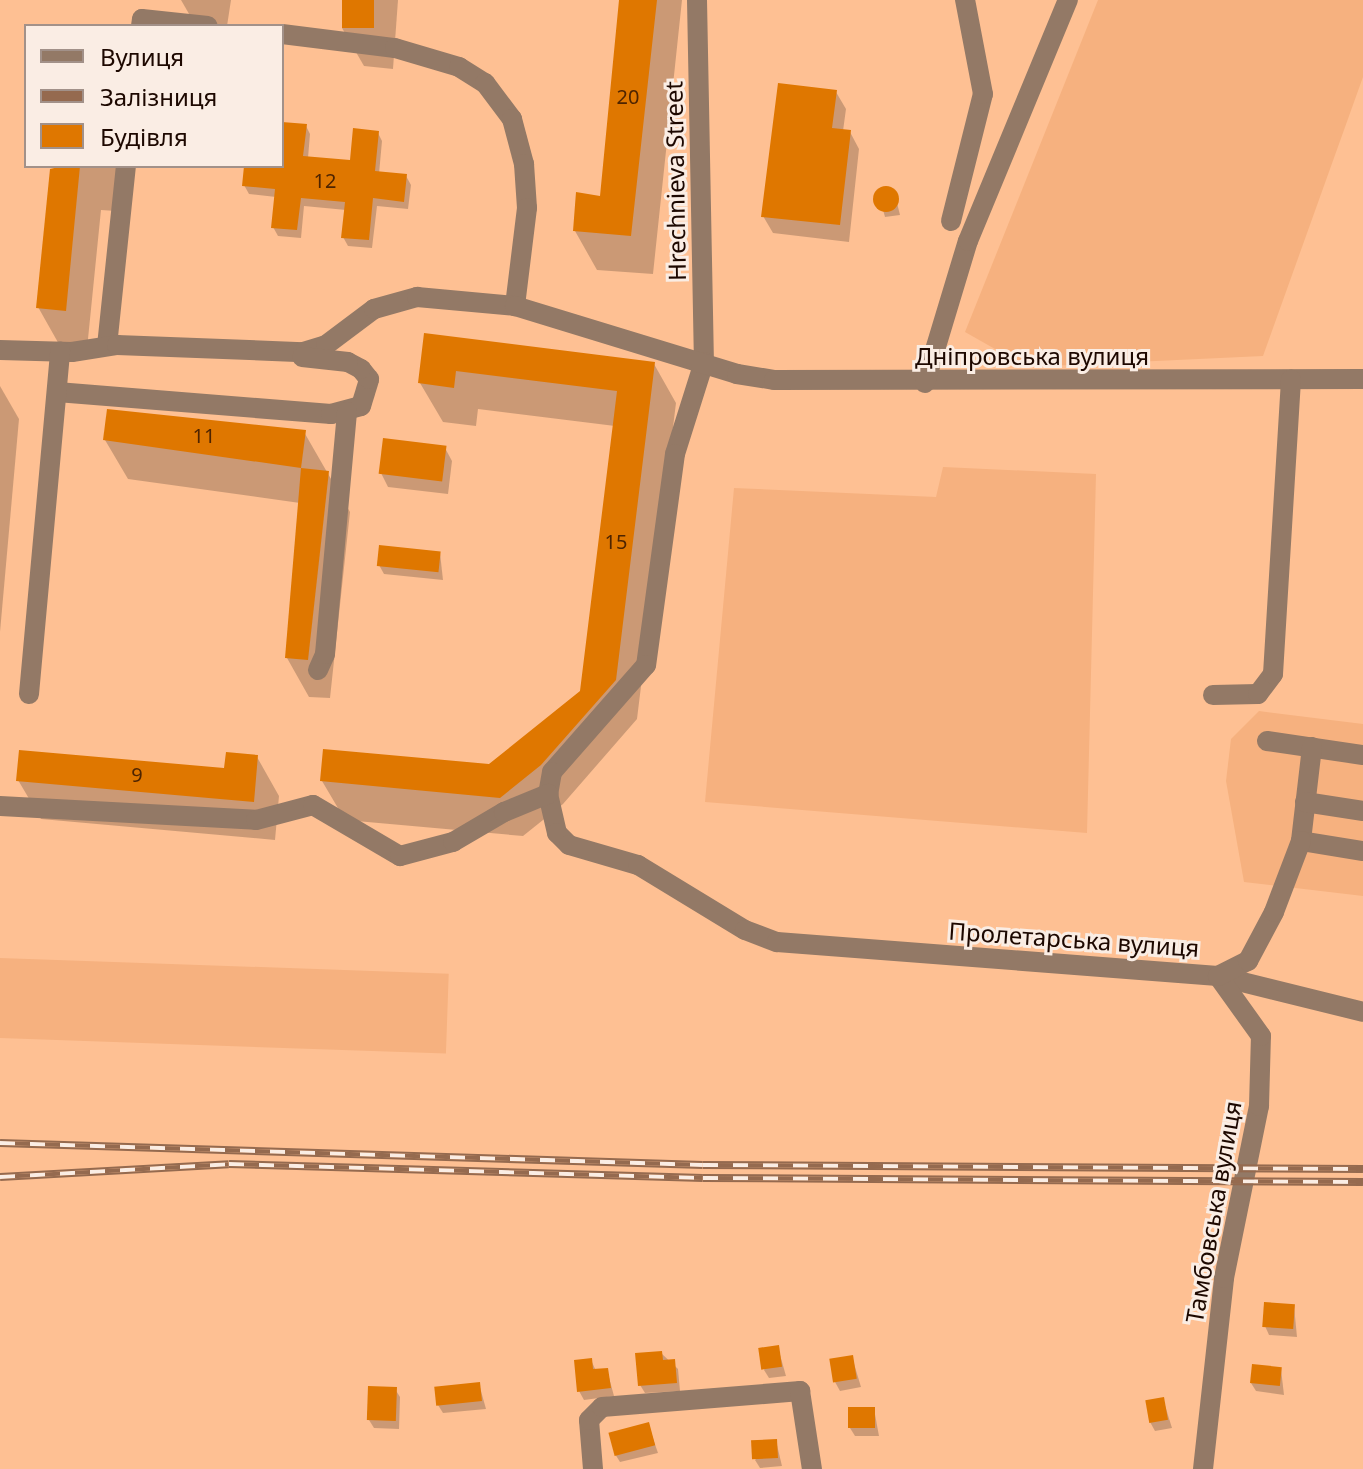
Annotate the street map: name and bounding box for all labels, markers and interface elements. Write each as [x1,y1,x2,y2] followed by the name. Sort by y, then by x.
[24,24,284,168] legend
[100,40,184,73] text: Вулиця
[100,80,217,113] text: Залізниця
[659,81,691,281] street label: Hrechnieva Street
[617,84,639,108] house number: 20
[100,120,188,153] text: Будівля
[314,168,336,192] house number: 12
[915,342,1149,370] street label: Дніпровська вулиця
[193,423,215,447] house number: 11
[605,529,627,553] house number: 15
[131,762,143,786] house number: 9
[948,916,1200,962] street label: Пролетарська вулиця
[1179,1099,1247,1325] street label: Тамбовська вулиця

